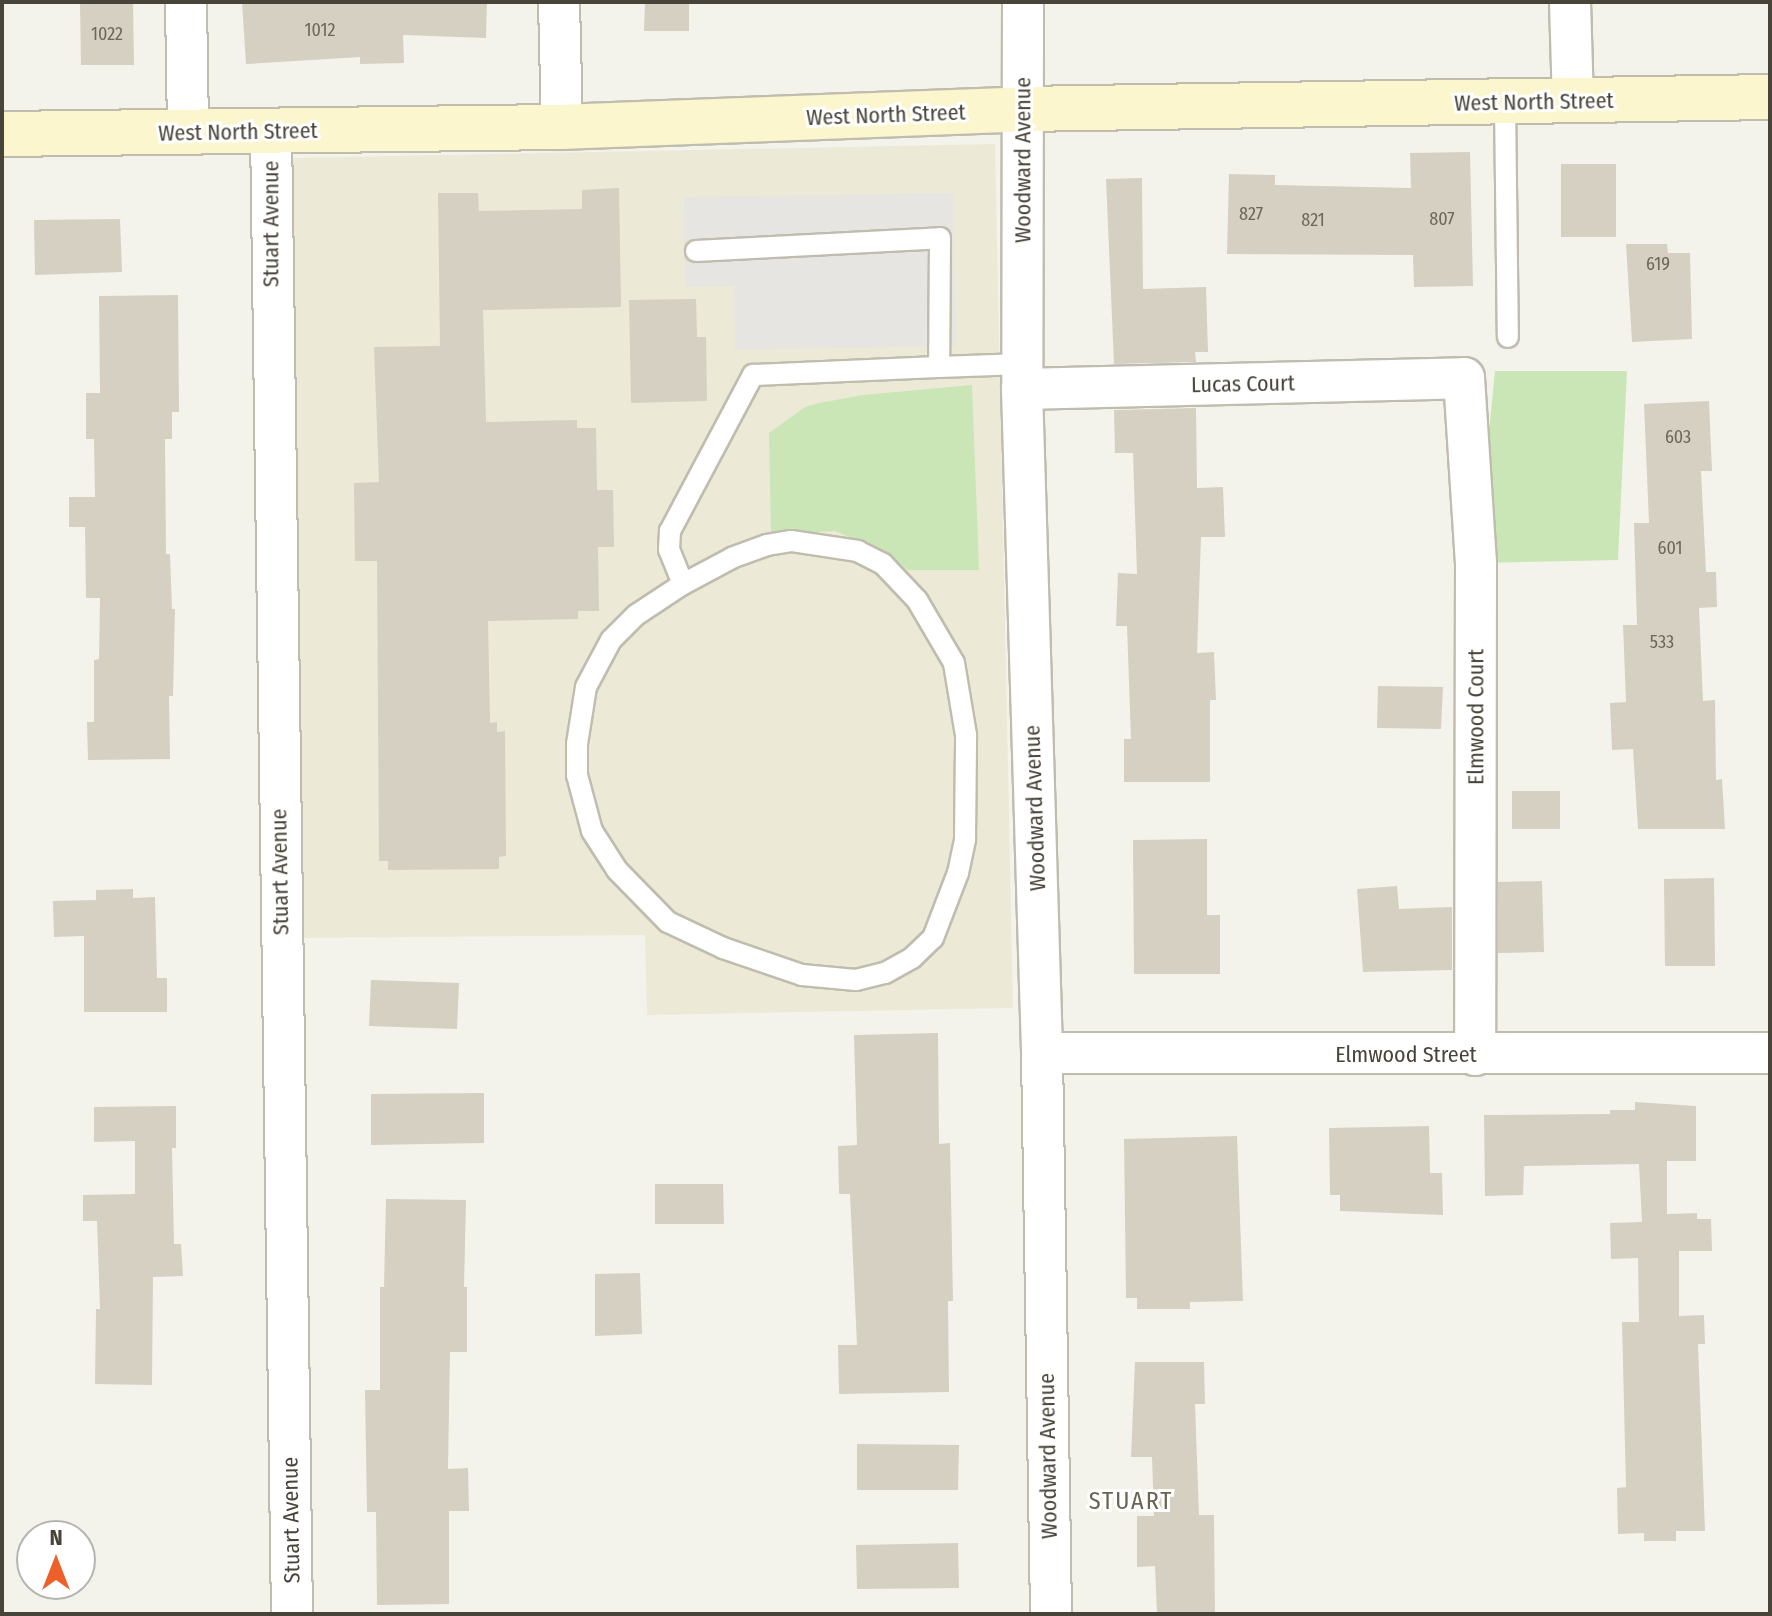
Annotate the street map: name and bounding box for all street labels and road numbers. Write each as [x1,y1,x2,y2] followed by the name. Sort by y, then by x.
[1010,77,1036,243] street label: Woodward Avenue
[1454,87,1614,117] street label: West North Street
[806,99,966,131] street label: West North Street
[158,117,318,147] street label: West North Street
[258,161,284,287] street label: Stuart Avenue
[1191,370,1295,398] street label: Lucas Court
[1463,649,1489,785] street label: Elmwood Court
[1019,724,1051,892] street label: Woodward Avenue
[266,809,294,935] street label: Stuart Avenue
[1335,1042,1477,1068] street label: Elmwood Street
[1033,1373,1063,1539] street label: Woodward Avenue
[277,1457,305,1583] street label: Stuart Avenue

